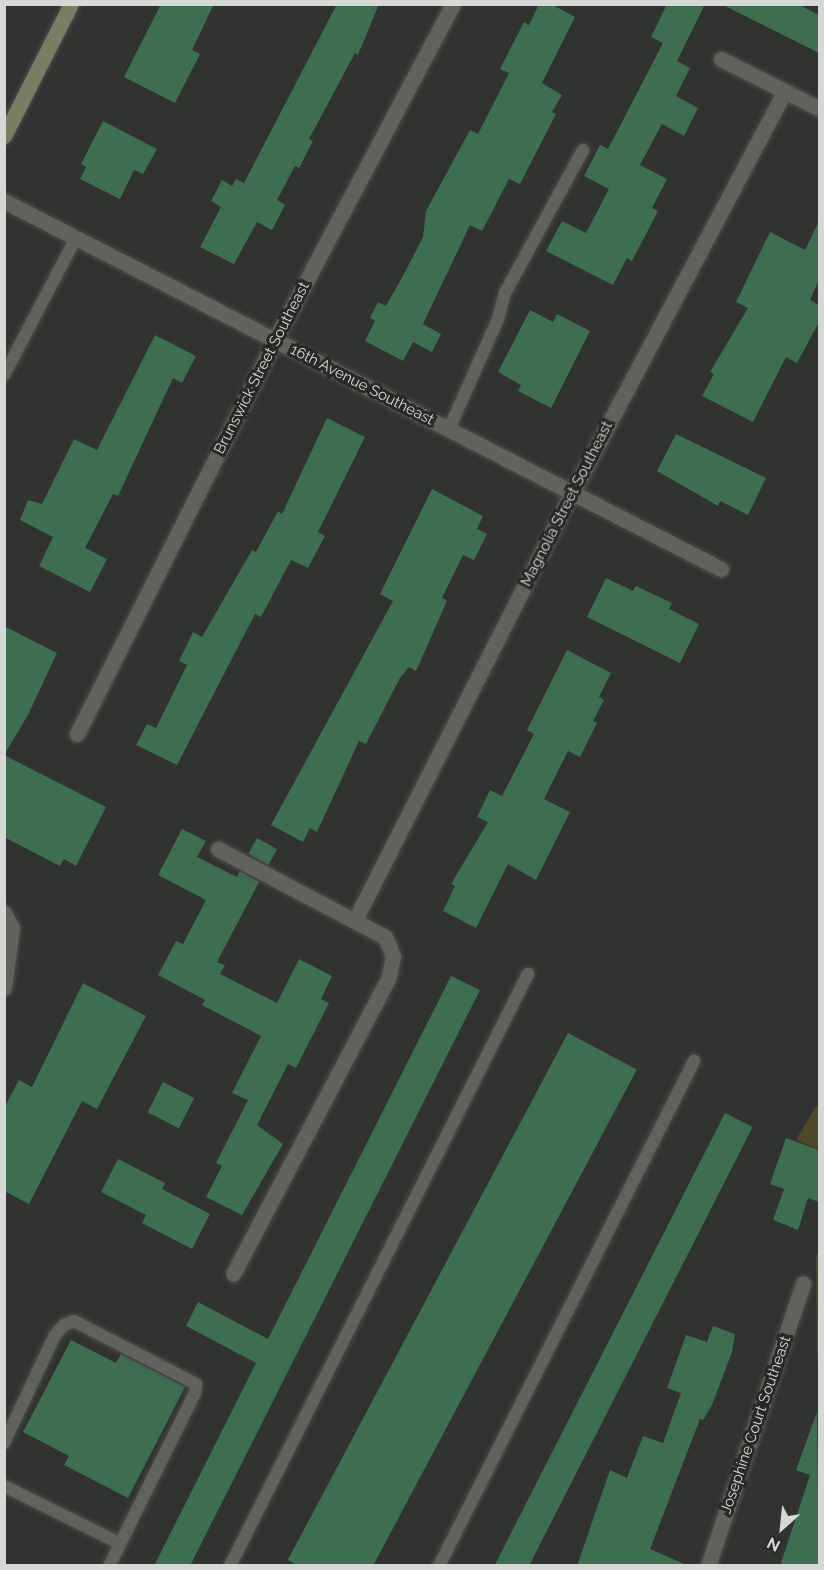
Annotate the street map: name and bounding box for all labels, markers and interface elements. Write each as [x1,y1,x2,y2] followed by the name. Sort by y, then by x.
[211,279,313,457] street label: Brunswick Street Southeast
[287,341,437,429] street label: 16th Avenue Southeast
[517,418,617,590] street label: Magnolia Street Southeast
[717,1334,795,1516] street label: Josephine Court Southeast
[752,1498,812,1558] north arrow
[764,1533,783,1556] text: N

